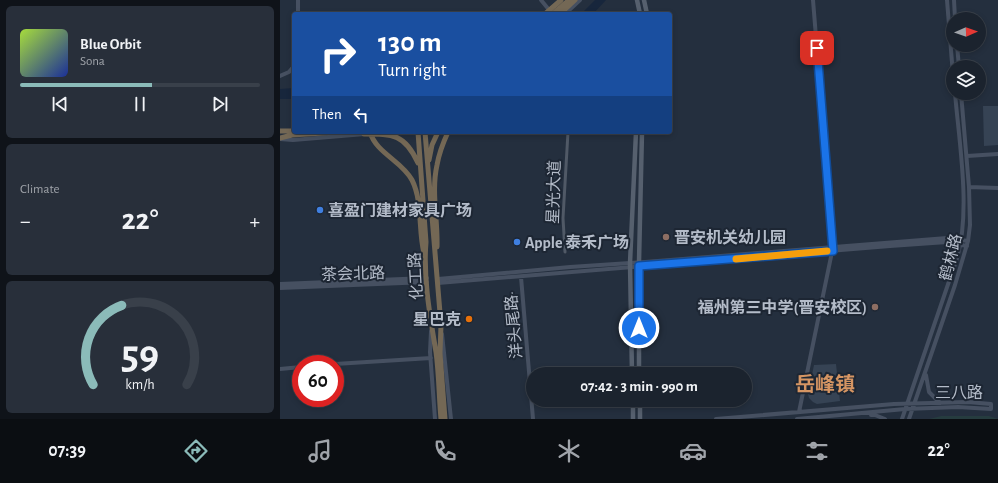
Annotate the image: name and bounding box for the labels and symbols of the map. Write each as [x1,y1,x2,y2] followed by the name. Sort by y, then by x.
[946,12,986,52] north arrow
[800,31,834,65] pin
[544,160,563,224] street label: 星光大道
[328,201,472,219] place label: 喜盈门建材家具广场
[315,205,325,215] marker: 喜盈门建材家具广场
[674,228,786,246] place label: 晋安机关幼儿园
[661,232,671,242] marker: 晋安机关幼儿园
[936,232,965,282] street label: 鹤林路
[525,234,629,251] place label: Apple 泰禾广场
[512,237,522,247] marker: Apple 泰禾广场
[406,252,425,300] street label: 化工路
[321,264,385,283] street label: 茶会北路
[502,291,525,359] street label: 洋头尾路·
[697,298,867,316] place label: 福州第三中学(晋安校区)
[870,302,880,312] marker: 福州第三中学(晋安校区)
[618,307,660,349] position arrow
[413,311,461,328] place label: 星巴克
[464,314,474,324] marker: 星巴克
[292,355,344,407] speed limit sign: 60
[795,373,855,395] district label: 岳峰镇
[935,384,983,401] street label: 三八路

